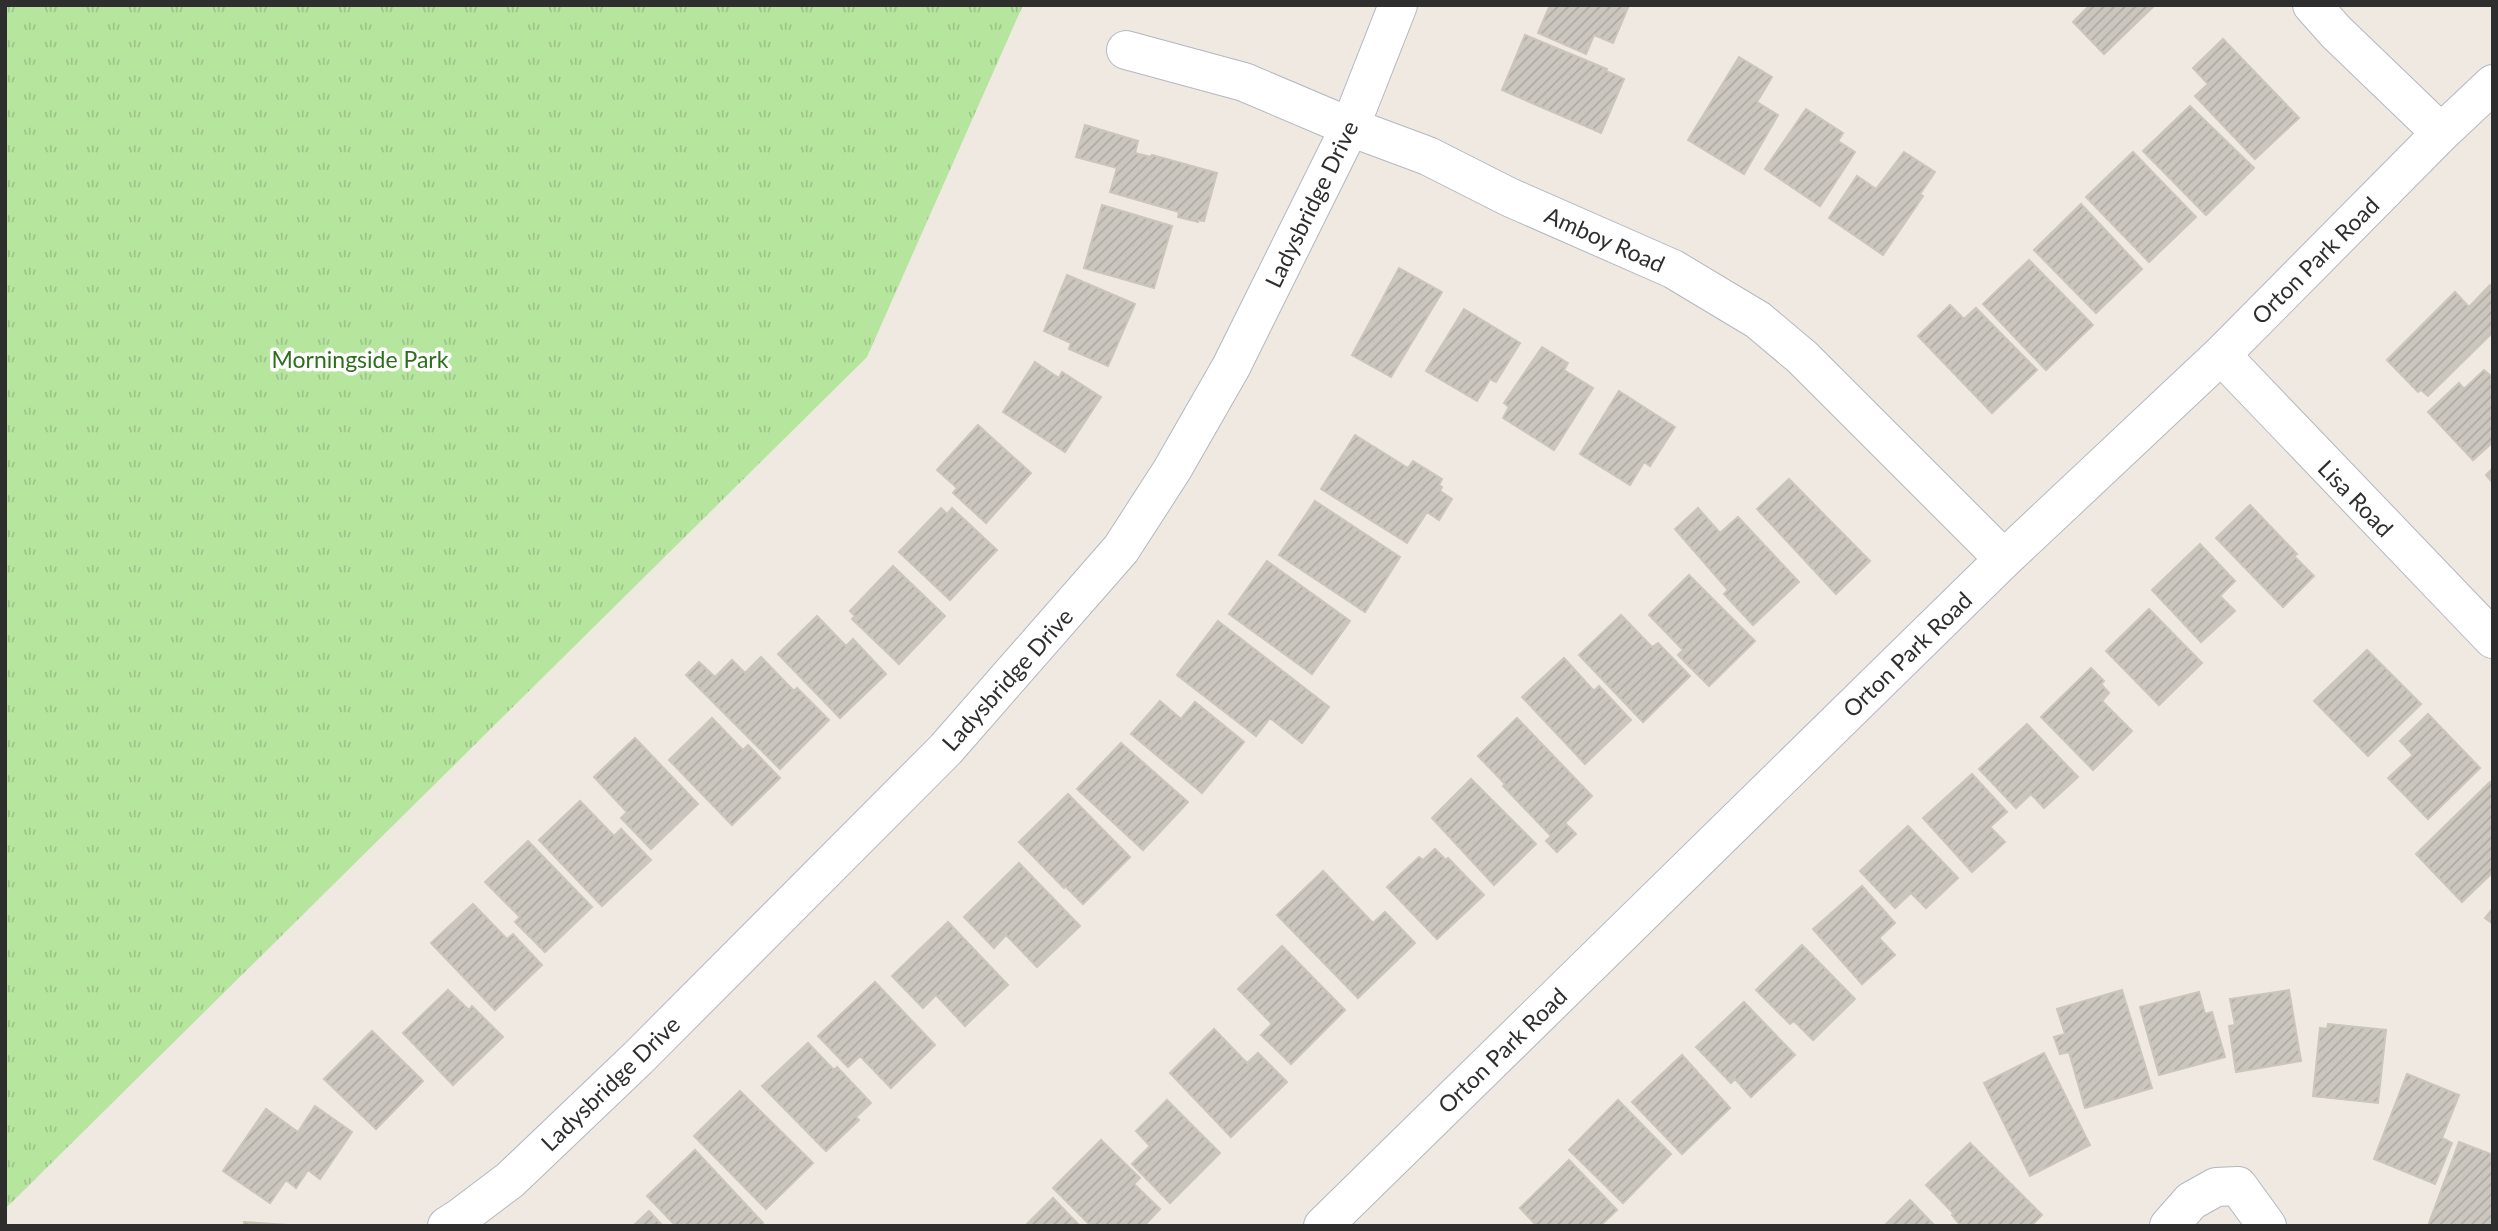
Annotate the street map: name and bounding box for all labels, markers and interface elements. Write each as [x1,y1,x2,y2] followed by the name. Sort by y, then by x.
[1259,116,1363,292] street label: Ladysbridge Drive
[2246,191,2384,329] street label: Orton Park Road
[1541,200,1669,278] street label: Amboy Road
[272,345,449,373] park label: Morningside Park
[2313,454,2399,542] street label: Lisa Road
[1837,585,1977,723] street label: Orton Park Road
[936,602,1078,756] street label: Ladysbridge Drive
[1432,981,1572,1119] street label: Orton Park Road
[535,1010,685,1156] street label: Ladysbridge Drive

